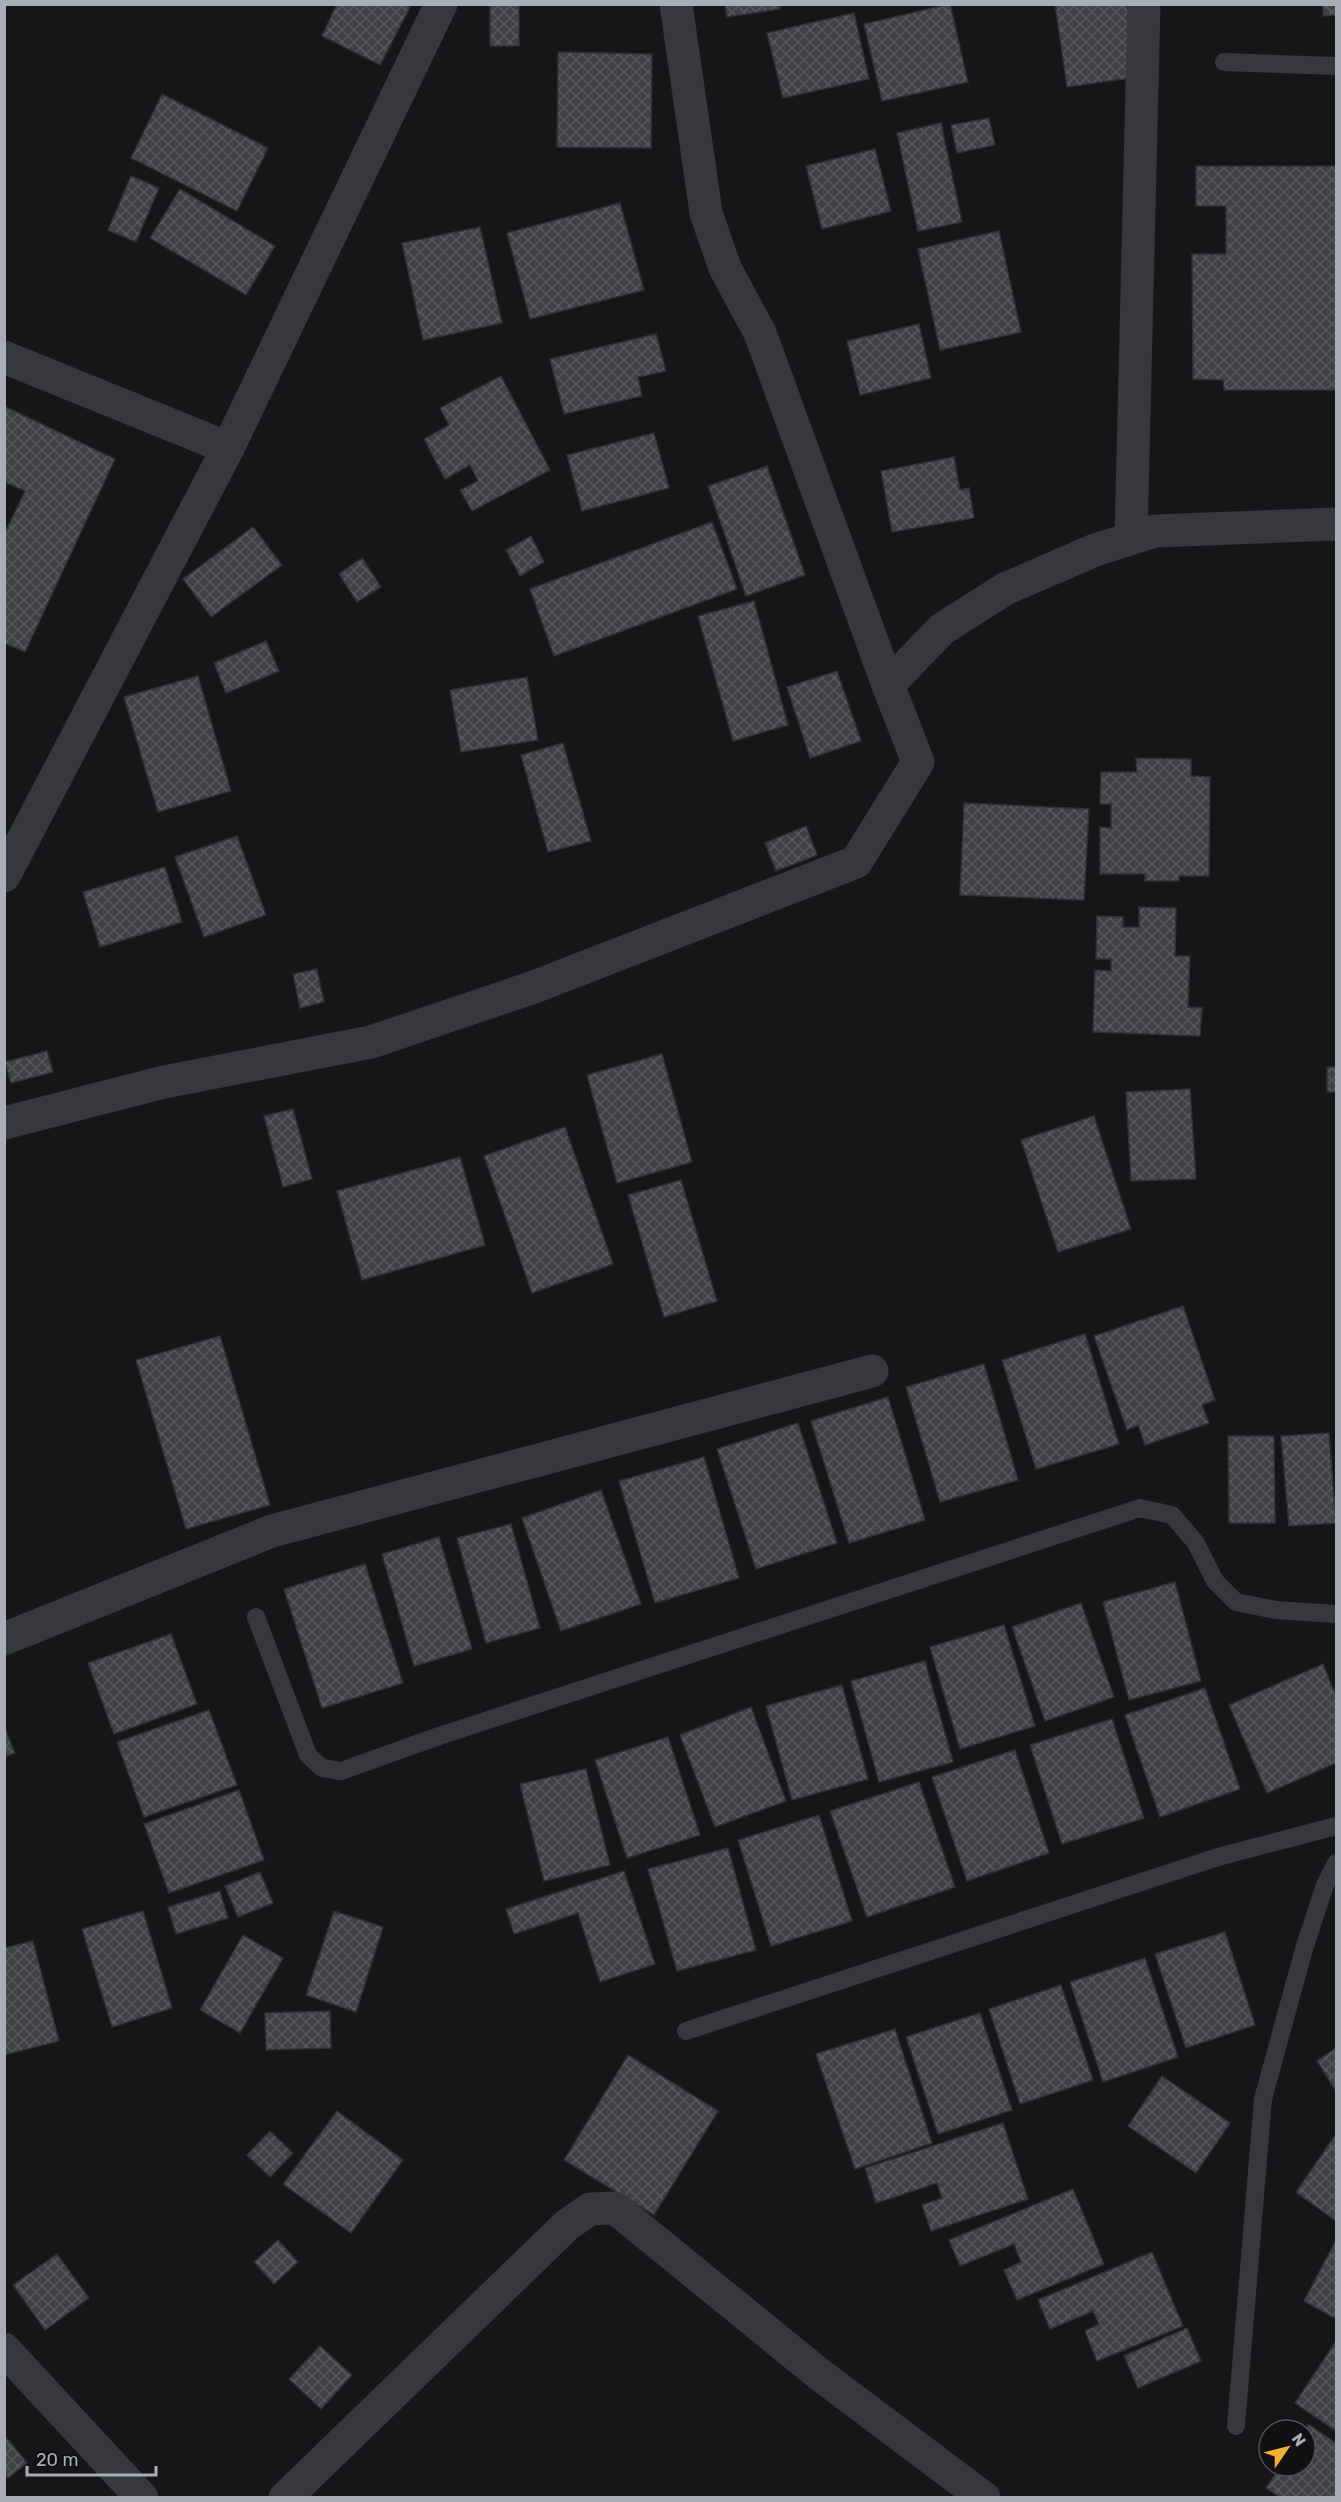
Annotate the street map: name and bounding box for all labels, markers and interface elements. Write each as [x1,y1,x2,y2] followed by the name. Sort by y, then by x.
[1257,2418,1317,2478] north arrow
[1288,2430,1310,2450] text: N
[27,2439,156,2477] scale bar
[36,2449,78,2471] text: 20 m

